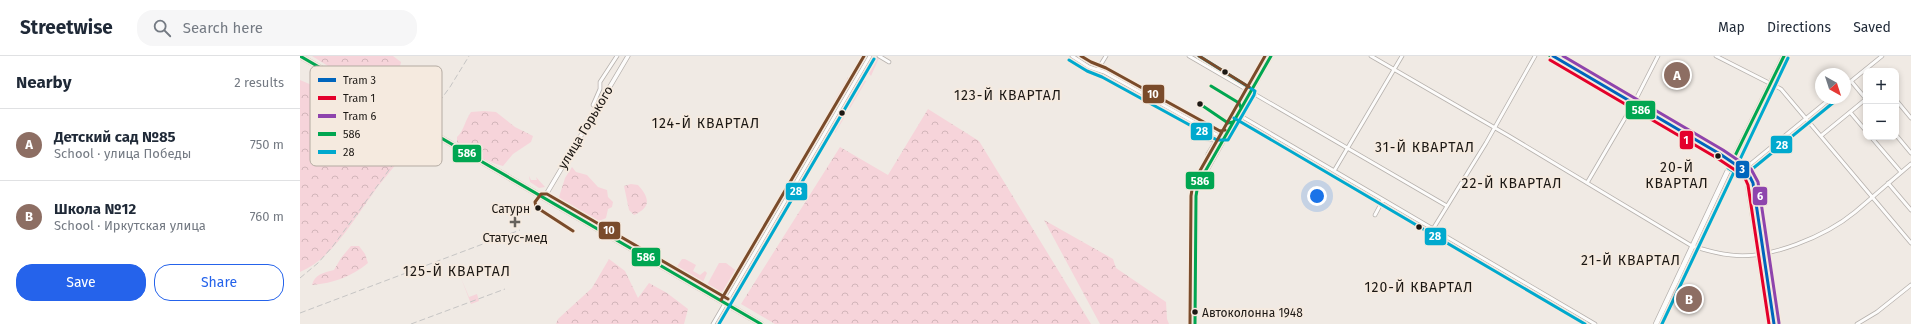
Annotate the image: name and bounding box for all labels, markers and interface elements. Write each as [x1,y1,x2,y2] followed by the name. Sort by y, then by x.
[137,10,417,46] search box
[20,16,113,39] text: Streetwise
[151,17,173,39] icon: search
[183,19,263,37] text: Search here
[1718,19,1745,36] text: Map
[1767,19,1831,36] text: Directions
[1853,19,1891,36] text: Saved
[1664,60,1690,90] pin: A
[310,66,442,166] legend
[1220,67,1230,77] unlabelled marker
[1815,68,1851,104] north arrow
[1863,68,1899,140] map controls
[1863,68,1899,104] button: +
[16,72,71,93] text: Nearby
[343,74,376,87] text: Tram 3
[234,75,284,90] text: 2 results
[555,83,616,171] street label: улица Горького
[1142,84,1165,104] line badge: 10
[954,87,1062,104] district label: 123-Й КВАРТАЛ
[1147,88,1159,101] text: 10
[343,92,375,105] text: Tram 1
[1195,99,1205,109] unlabelled marker
[1625,100,1656,120] line badge: 586
[1632,104,1650,117] text: 586
[1863,104,1899,140] button: −
[837,108,847,118] unlabelled marker
[343,110,377,123] text: Tram 6
[652,115,760,132] district label: 124-Й КВАРТАЛ
[1190,122,1213,141] line badge: 28
[1196,125,1209,138] text: 28
[54,128,176,146] text: Детский сад №85
[343,128,361,141] text: 586
[1679,130,1694,150] line badge: 1
[1683,134,1689,147] text: 1
[1770,135,1793,154] line badge: 28
[25,137,33,152] text: A
[250,137,284,152] text: 750 m
[1375,139,1475,156] district label: 31-Й КВАРТАЛ
[1776,139,1789,152] text: 28
[452,144,482,163] line badge: 586
[54,146,191,161] text: School · улица Победы
[343,146,355,159] text: 28
[458,147,476,160] text: 586
[1713,151,1723,161] unlabelled marker
[1645,159,1709,192] district label: 20-Й КВАРТАЛ
[1735,160,1750,179] line badge: 3
[1738,163,1745,176] text: 3
[1185,171,1215,190] line badge: 586
[1191,175,1209,188] text: 586
[1461,175,1563,192] district label: 22-Й КВАРТАЛ
[785,182,808,201] line badge: 28
[790,185,803,198] text: 28
[1307,186,1327,206] your location
[1752,186,1768,206] line badge: 6
[1757,190,1763,203] text: 6
[54,200,136,218] text: Школа №12
[492,202,530,216] place label: Сатурн
[533,203,543,213] marker: Сатурн
[25,209,33,224] text: B
[250,209,284,224] text: 760 m
[509,216,521,228] marker: Статус-мед
[54,218,206,233] text: School · Иркутская улица
[598,221,621,240] line badge: 10
[1414,222,1424,232] unlabelled marker
[603,224,615,237] text: 10
[1424,227,1447,246] line badge: 28
[483,230,547,245] place label: Статус-мед
[1429,230,1442,243] text: 28
[631,247,661,267] line badge: 586
[637,251,655,264] text: 586
[1581,252,1681,269] district label: 21-Й КВАРТАЛ
[403,263,511,280] district label: 125-Й КВАРТАЛ
[16,264,146,301] button: Save
[154,264,284,301] button: Share
[1365,279,1474,296] district label: 120-Й КВАРТАЛ
[1676,284,1702,314] pin: B
[1202,306,1303,320] place label: Автоколонна 1948
[1190,307,1200,317] marker: Автоколонна 1948

